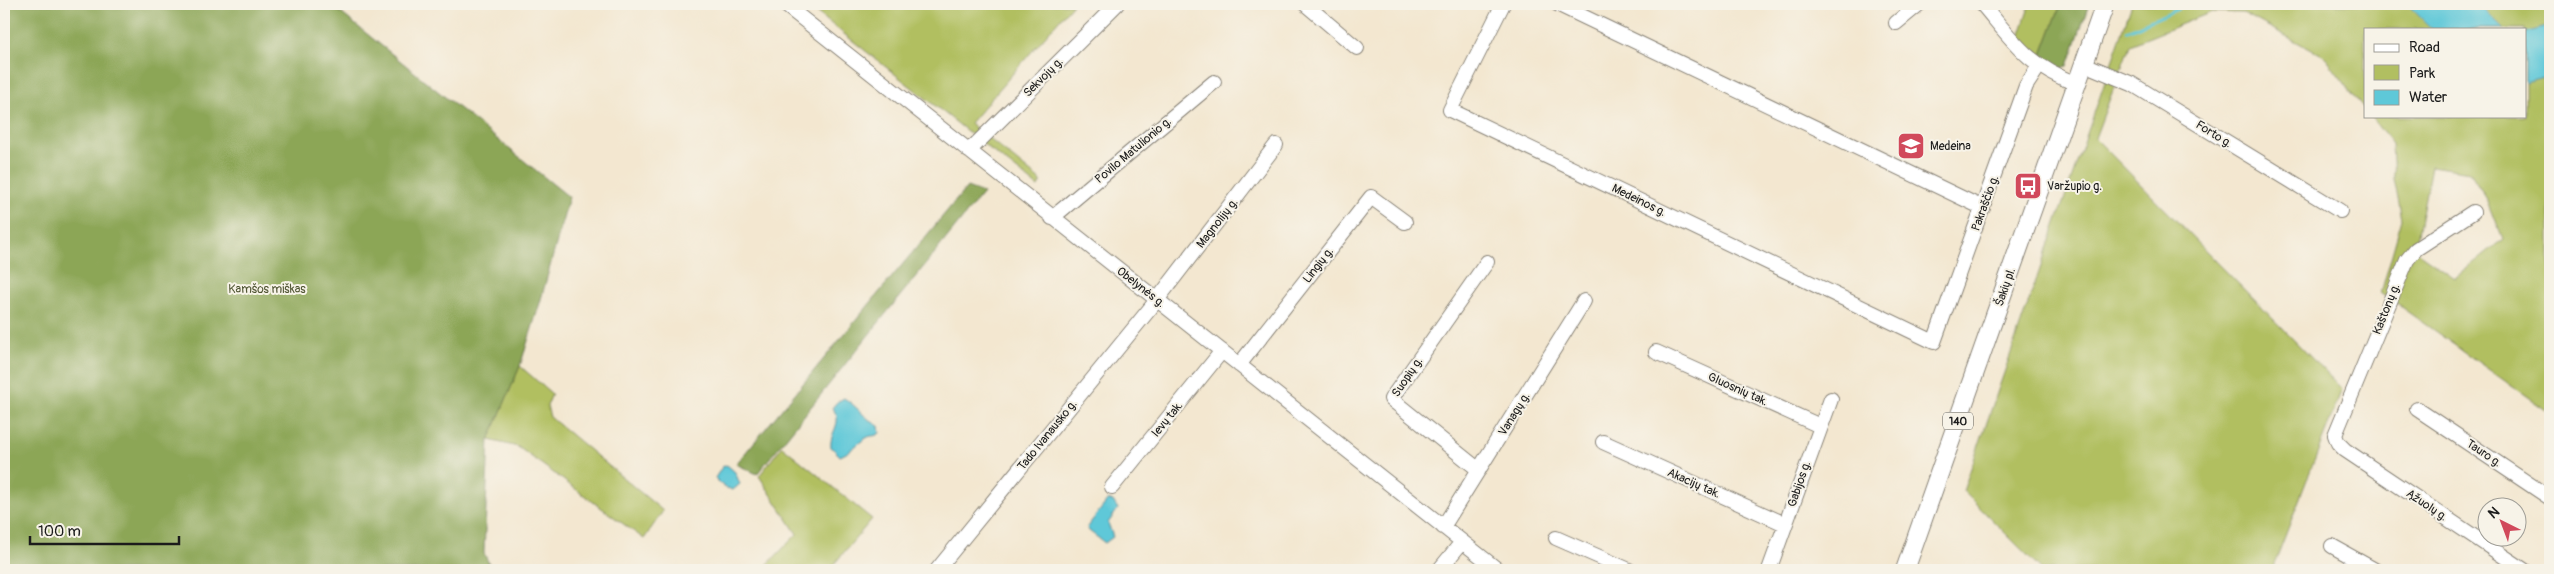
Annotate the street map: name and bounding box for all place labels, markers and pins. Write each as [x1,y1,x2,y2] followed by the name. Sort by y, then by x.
[1896,131,1926,161] school or university icon: Medeina
[1930,139,1971,154] place label: Medeina
[2013,171,2043,201] bus stop icon: Varžupio g.
[2047,179,2102,194] place label: Varžupio g.

